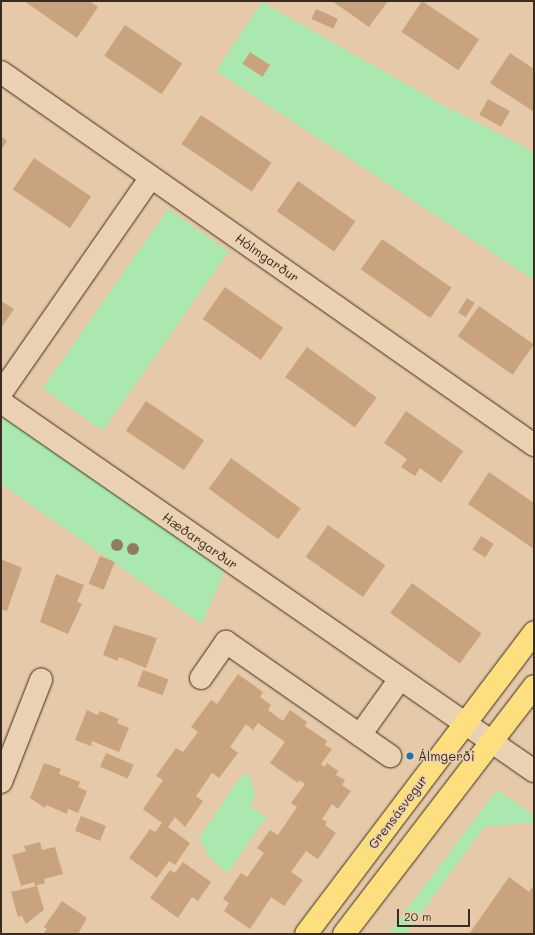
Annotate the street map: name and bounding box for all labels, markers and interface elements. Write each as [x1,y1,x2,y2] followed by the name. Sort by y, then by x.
[232,230,302,286] street label: Hólmgarður
[159,509,241,573] street label: Hæðargarður
[418,748,475,764] place label: Álmgerði
[405,751,415,761] marker: Álmgerði
[365,772,431,852] street label: Grensásvegur
[399,901,472,927] scale bar
[404,908,432,924] text: 20 m

